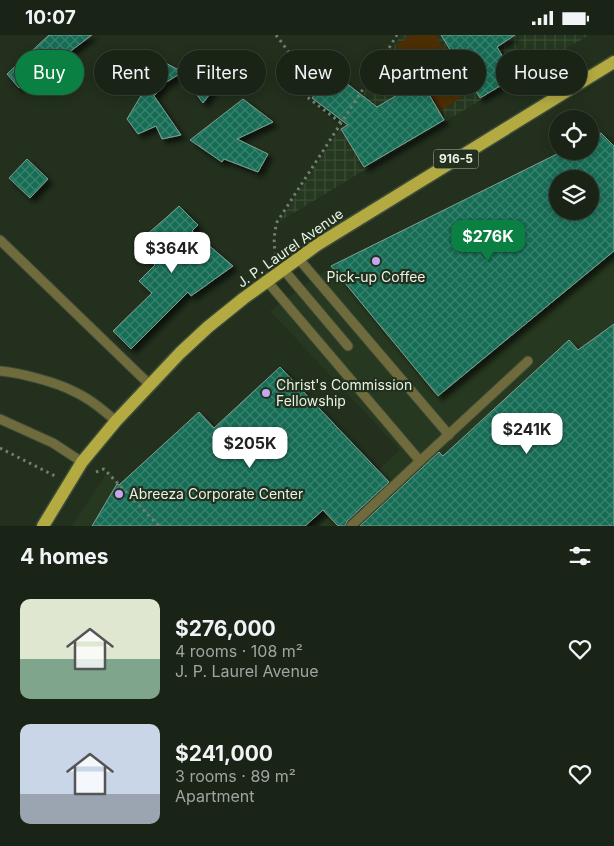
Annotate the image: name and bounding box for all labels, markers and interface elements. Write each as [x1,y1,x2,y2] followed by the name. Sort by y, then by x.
[25,6,76,29] text: 10:07
[15,50,84,95] chip: Buy
[94,50,168,95] chip: Rent
[178,50,266,95] chip: Filters
[276,50,350,95] chip: New
[360,50,486,95] chip: Apartment
[496,50,587,95] chip: House
[549,110,599,220] map controls
[549,110,599,160] button: locate
[434,150,478,169] road number: 916-5
[549,170,599,220] button: layers
[233,205,346,291] street label: J. P. Laurel Avenue
[453,219,523,262] pin: $276K
[462,226,514,246] text: $276K
[137,231,207,274] pin: $364K
[145,238,199,258] text: $364K
[370,255,382,267] marker: Pick-up Coffee
[327,268,425,285] place label: Pick-up Coffee
[276,376,412,409] place label: Christ's Commission Fellowship
[260,387,272,399] marker: Christ's Commission Fellowship
[492,413,562,455] pin: $241K
[503,419,551,439] text: $241K
[215,427,285,469] pin: $205K
[223,433,277,453] text: $205K
[129,485,303,502] place label: Abreeza Corporate Center
[113,488,125,500] marker: Abreeza Corporate Center
[566,542,594,570] icon: filters
[20,544,109,569] text: 4 homes
[175,616,276,641] text: $276,000
[60,619,120,679] icon: home
[566,635,594,663] icon: heart
[175,641,303,661] text: 4 rooms · 108 m²
[175,661,319,681] text: J. P. Laurel Avenue
[175,741,273,766] text: $241,000
[60,744,120,804] icon: home
[566,760,594,788] icon: heart
[175,766,296,786] text: 3 rooms · 89 m²
[175,786,255,806] text: Apartment

